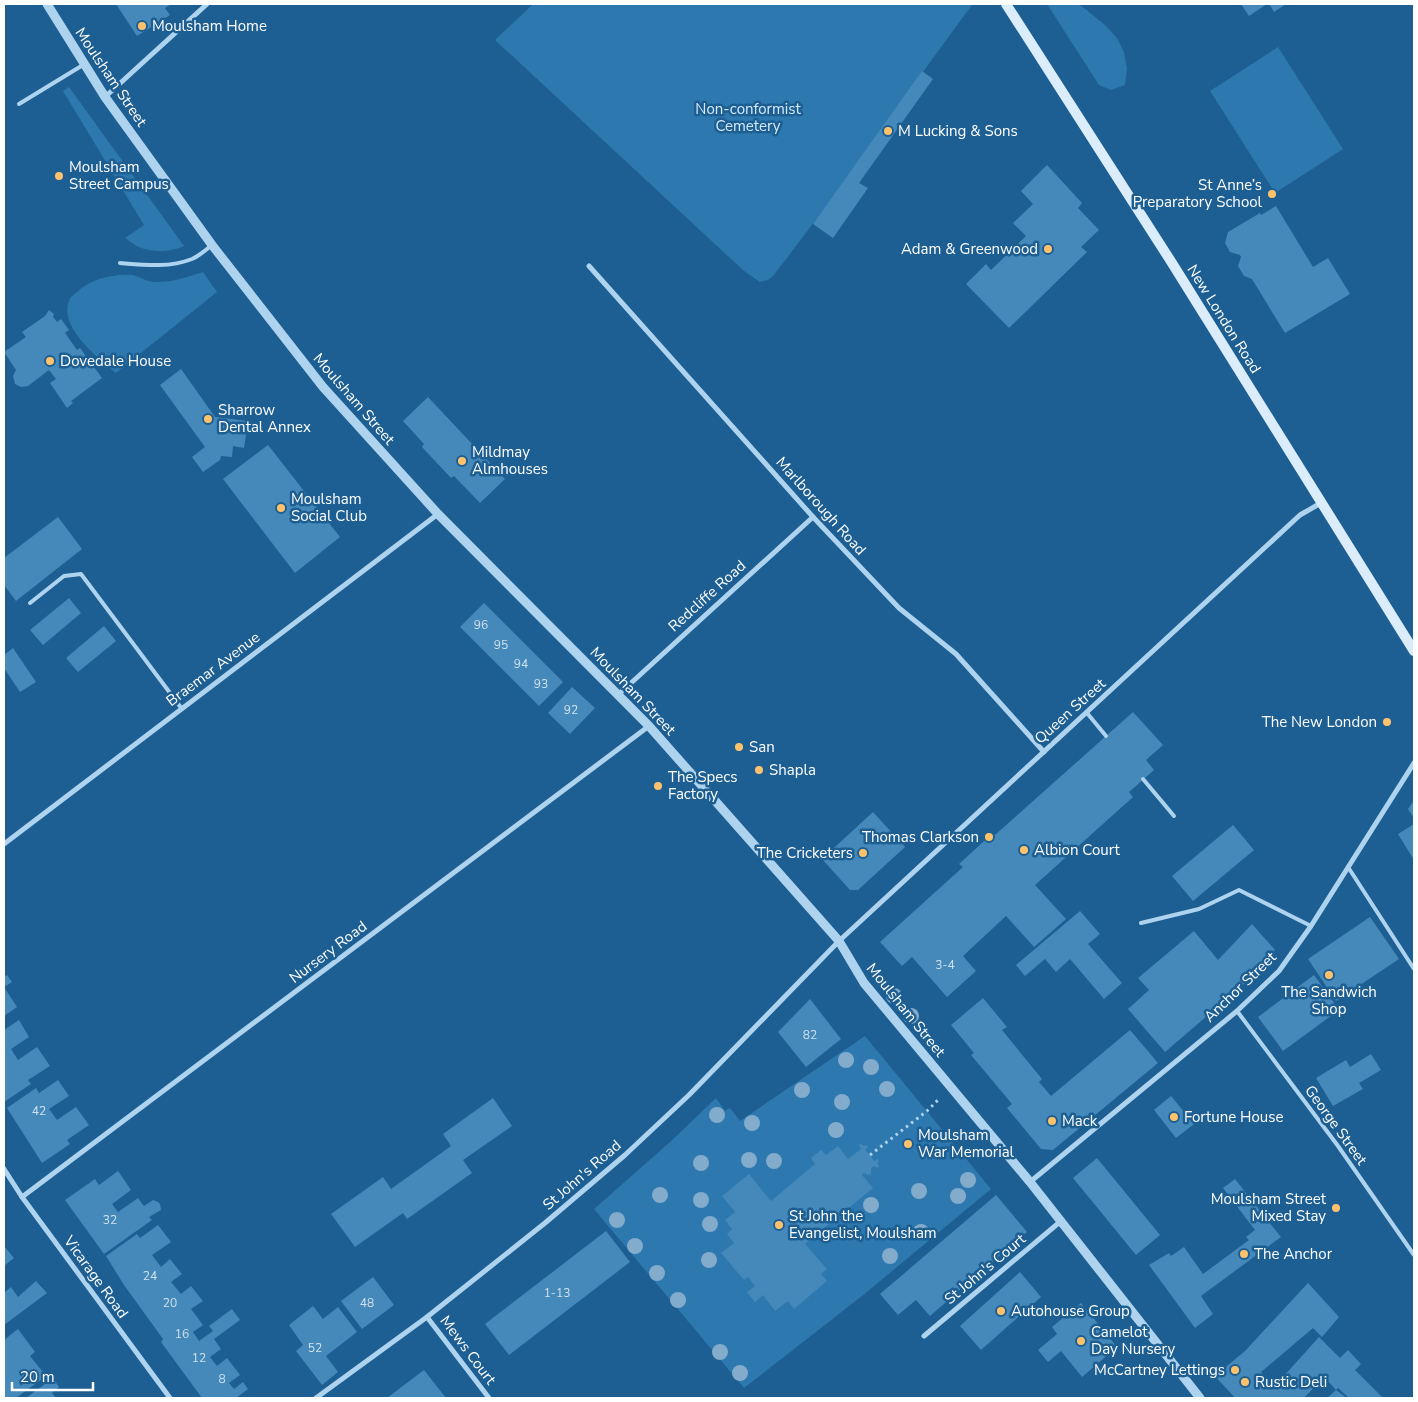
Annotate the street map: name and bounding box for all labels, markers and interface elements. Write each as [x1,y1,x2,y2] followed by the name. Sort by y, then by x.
[152,16,267,36] place label: Moulsham Home
[136,20,148,32] marker: Moulsham Home
[70,24,152,131] street label: Moulsham Street
[695,99,801,136] park label: Non-conformist Cemetery
[898,121,1018,141] place label: M Lucking & Sons
[882,125,894,137] marker: M Lucking & Sons
[69,157,169,194] place label: Moulsham Street Campus
[53,170,65,182] marker: Moulsham Street Campus
[1133,175,1263,212] place label: St Anne’s Preparatory School
[1266,188,1278,200] marker: St Anne’s Preparatory School
[901,239,1038,259] place label: Adam & Greenwood
[1042,243,1054,255] marker: Adam & Greenwood
[1182,261,1266,377] street label: New London Road
[309,349,400,450] street label: Moulsham Street
[60,351,171,371] place label: Dovedale House
[44,355,56,367] marker: Dovedale House
[218,400,311,437] place label: Sharrow Dental Annex
[202,413,214,425] marker: Sharrow Dental Annex
[472,442,548,479] place label: Mildmay Almhouses
[771,453,871,559] street label: Marlborough Road
[456,455,468,467] marker: Mildmay Almhouses
[291,489,367,526] place label: Moulsham Social Club
[275,502,287,514] marker: Moulsham Social Club
[664,556,750,636] street label: Redcliffe Road
[474,617,488,633] house number: 96
[162,627,264,711] street label: Braemar Avenue
[494,637,508,653] house number: 95
[586,643,681,740] street label: Moulsham Street
[514,656,528,672] house number: 94
[1030,673,1110,748] street label: Queen Street
[534,676,548,692] house number: 93
[564,702,578,718] house number: 92
[1262,712,1377,732] place label: The New London
[1381,716,1393,728] marker: The New London
[749,737,775,757] place label: San
[733,741,745,753] marker: San
[769,760,816,780] place label: Shapla
[753,764,765,776] marker: Shapla
[668,767,738,804] place label: The Specs Factory
[652,780,664,792] marker: The Specs Factory
[862,827,979,847] place label: Thomas Clarkson
[983,831,995,843] marker: Thomas Clarkson
[1034,840,1120,860] place label: Albion Court
[757,843,853,863] place label: The Cricketers
[1018,844,1030,856] marker: Albion Court
[857,847,869,859] marker: The Cricketers
[285,916,371,988] street label: Nursery Road
[1199,947,1281,1027] street label: Anchor Street
[935,957,955,973] house number: 3-4
[862,959,951,1062] street label: Moulsham Street
[1323,969,1335,981] marker: The Sandwich Shop
[1281,982,1377,1019] place label: The Sandwich Shop
[803,1027,817,1043] house number: 82
[1300,1081,1372,1170] street label: George Street
[32,1103,46,1119] house number: 42
[1184,1107,1283,1127] place label: Fortune House
[1062,1111,1098,1131] place label: Mack
[1168,1111,1180,1123] marker: Fortune House
[1046,1115,1058,1127] marker: Mack
[918,1125,1015,1162] place label: Moulsham War Memorial
[539,1135,625,1215] street label: St John's Road
[902,1138,914,1150] marker: Moulsham War Memorial
[1211,1189,1327,1226] place label: Moulsham Street Mixed Stay
[1330,1202,1342,1214] marker: Moulsham Street Mixed Stay
[789,1206,937,1243] place label: St John the Evangelist, Moulsham
[103,1212,117,1228] house number: 32
[773,1219,785,1231] marker: St John the Evangelist, Moulsham
[940,1229,1030,1309] street label: St John's Court
[59,1231,133,1322] street label: Vicarage Road
[1254,1244,1333,1264] place label: The Anchor
[1238,1248,1250,1260] marker: The Anchor
[143,1268,157,1284] house number: 24
[544,1285,570,1301] house number: 1-13
[163,1295,177,1311] house number: 20
[360,1295,374,1311] house number: 48
[1011,1301,1130,1321] place label: Autohouse Group
[995,1305,1007,1317] marker: Autohouse Group
[435,1311,501,1389] street label: Mews Court
[1091,1322,1175,1359] place label: Camelot Day Nursery
[175,1326,189,1342] house number: 16
[1075,1335,1087,1347] marker: Camelot Day Nursery
[308,1340,322,1356] house number: 52
[192,1350,206,1366] house number: 12
[12,1360,94,1392] scale bar
[1094,1360,1225,1380] place label: McCartney Lettings
[1229,1364,1241,1376] marker: McCartney Lettings
[20,1367,55,1387] text: 20 m
[218,1371,226,1387] house number: 8
[1255,1372,1327,1392] place label: Rustic Deli
[1239,1376,1251,1388] marker: Rustic Deli

